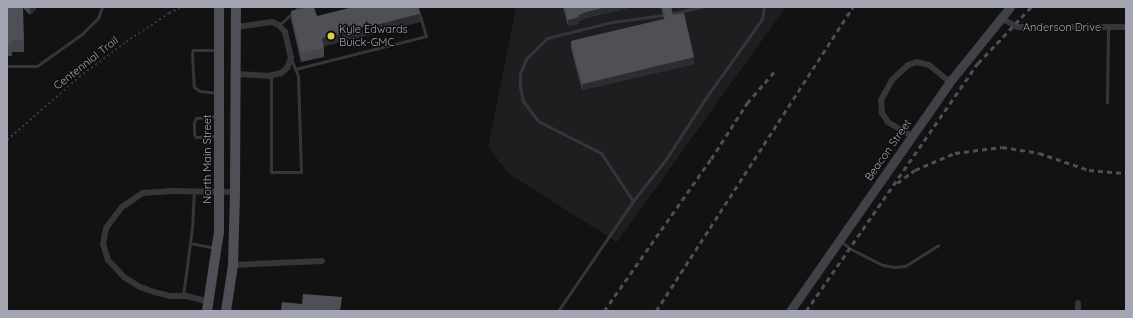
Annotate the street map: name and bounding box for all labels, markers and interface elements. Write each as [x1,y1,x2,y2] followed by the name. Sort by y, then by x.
[1023,20,1101,34] street label: Anderson Drive
[339,23,408,49] place label: Kyle Edwards Buick-GMC
[326,31,336,41] marker: Kyle Edwards Buick-GMC
[51,34,121,92] street label: Centennial Trail
[200,114,214,204] street label: North Main Street
[862,117,914,183] street label: Beacon Street

